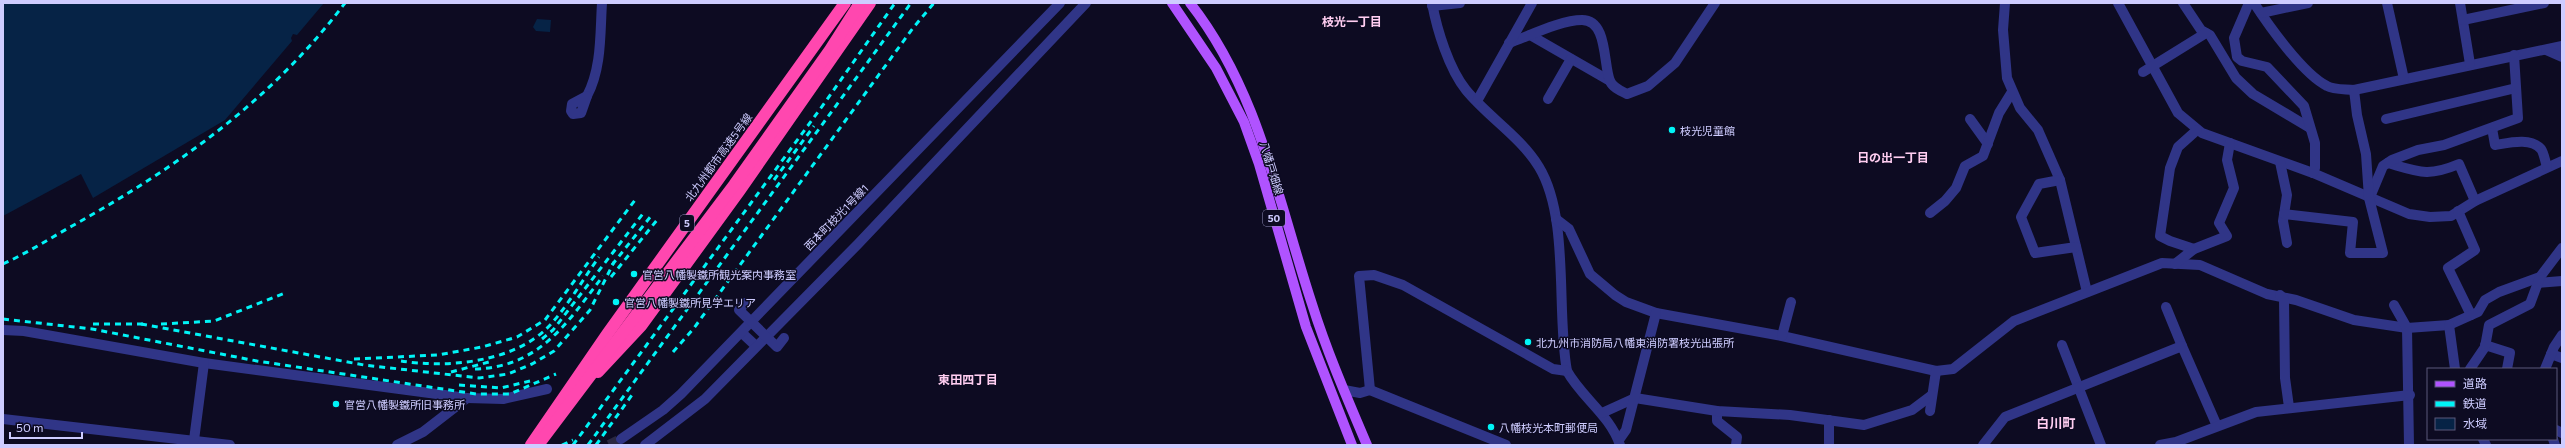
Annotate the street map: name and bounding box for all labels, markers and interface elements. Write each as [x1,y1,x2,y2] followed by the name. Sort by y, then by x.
[1322,14,1382,28] district label: 枝光一丁目
[682,111,754,203] street label: 北九州都市高速5号線
[1680,124,1735,137] place label: 枝光児童館
[1667,125,1677,135] marker: 枝光児童館
[1258,140,1286,196] street label: 八幡戸畑線
[1857,150,1929,164] district label: 日の出一丁目
[801,181,871,253] street label: 西本町枝光1号線1
[1263,210,1285,226] road number: 50
[680,215,694,231] road number: 5
[642,268,796,281] place label: 官営八幡製鐵所観光案内事務室
[629,269,639,279] marker: 官営八幡製鐵所観光案内事務室
[624,296,756,309] place label: 官営八幡製鐵所見学エリア
[611,297,621,307] marker: 官営八幡製鐵所見学エリア
[1536,336,1735,349] place label: 北九州市消防局八幡東消防署枝光出張所
[1523,337,1533,347] marker: 北九州市消防局八幡東消防署枝光出張所
[2427,368,2557,440] legend
[938,372,998,386] district label: 東田四丁目
[2463,376,2487,390] text: 道路
[2463,396,2487,410] text: 鉄道
[344,398,466,411] place label: 官営八幡製鐵所旧事務所
[331,399,341,409] marker: 官営八幡製鐵所旧事務所
[10,414,82,440] scale bar
[2036,415,2076,431] district label: 白川町
[2463,416,2487,430] text: 水域
[16,420,44,434] text: 50 m
[1499,421,1598,434] place label: 八幡枝光本町郵便局
[1486,422,1496,432] marker: 八幡枝光本町郵便局

